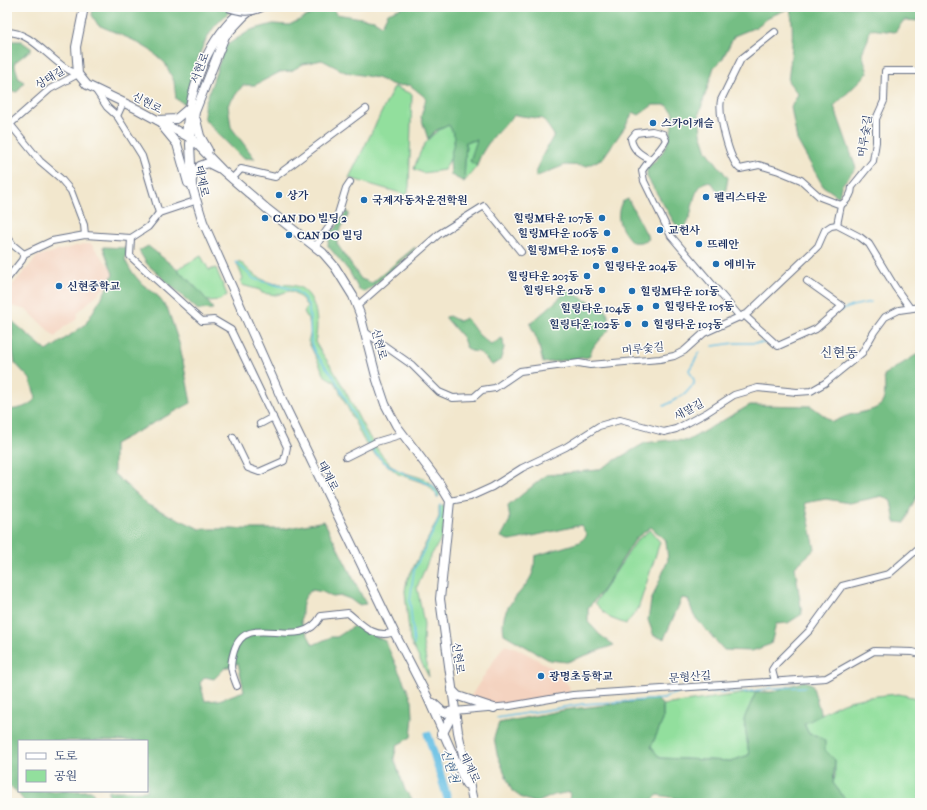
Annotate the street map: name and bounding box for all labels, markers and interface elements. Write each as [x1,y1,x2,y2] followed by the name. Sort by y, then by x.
[188,50,212,85] street label: 서현로
[33,64,67,92] street label: 상태길
[130,90,164,116] street label: 신현로
[855,114,875,158] street label: 머루숯길
[661,117,715,130] place label: 스카이캐슬
[648,118,658,128] marker: 스카이캐슬
[193,164,211,198] street label: 태재로
[287,189,309,202] place label: 상가
[274,190,284,200] marker: 상가
[714,191,768,204] place label: 펠리스타운
[701,192,711,202] marker: 펠리스타운
[372,194,468,207] place label: 국제자동차운전학원
[359,195,369,205] marker: 국제자동차운전학원
[273,212,347,225] place label: CAN DO 빌딩 2
[513,212,594,225] place label: 힐링M타운 107동
[260,213,270,223] marker: CAN DO 빌딩 2
[597,213,607,223] marker: 힐링M타운 107동
[668,224,700,237] place label: 교헌사
[655,225,665,235] marker: 교헌사
[518,227,599,240] place label: 힐링M타운 106동
[602,228,612,238] marker: 힐링M타운 106동
[297,229,363,242] place label: CAN DO 빌딩
[284,230,294,240] marker: CAN DO 빌딩
[707,238,739,251] place label: 뜨레안
[694,239,704,249] marker: 뜨레안
[527,244,607,257] place label: 힐링M타운 105동
[610,245,620,255] marker: 힐링M타운 105동
[724,258,756,271] place label: 에비뉴
[711,259,721,269] marker: 에비뉴
[604,260,678,273] place label: 힐링타운 204동
[591,261,601,271] marker: 힐링타운 204동
[507,270,579,283] place label: 힐링타운 203동
[582,271,592,281] marker: 힐링타운 203동
[67,280,121,293] place label: 신현중학교
[54,281,64,291] marker: 신현중학교
[523,284,594,297] place label: 힐링타운 201동
[597,285,607,295] marker: 힐링타운 201동
[640,285,720,298] place label: 힐링M타운 101동
[627,286,637,296] marker: 힐링M타운 101동
[664,300,735,313] place label: 힐링타운 105동
[651,301,661,311] marker: 힐링타운 105동
[560,302,632,315] place label: 힐링타운 104동
[635,303,645,313] marker: 힐링타운 104동
[549,318,620,331] place label: 힐링타운 102동
[653,318,723,331] place label: 힐링타운 103동
[623,319,633,329] marker: 힐링타운 102동
[640,319,650,329] marker: 힐링타운 103동
[369,327,389,361] street label: 신현로
[621,340,665,358] street label: 머루숯길
[820,345,858,360] district label: 신현동
[672,397,706,423] street label: 새말길
[315,459,341,494] street label: 태재로
[449,641,467,675] street label: 신현로
[668,669,712,685] street label: 문형산길
[549,670,613,683] place label: 광명초등학교
[536,671,546,681] marker: 광명초등학교
[18,740,148,792] legend
[438,747,462,786] water label: 신현천
[54,749,78,763] text: 도로
[457,751,483,786] street label: 태재로
[54,769,77,783] text: 공원

